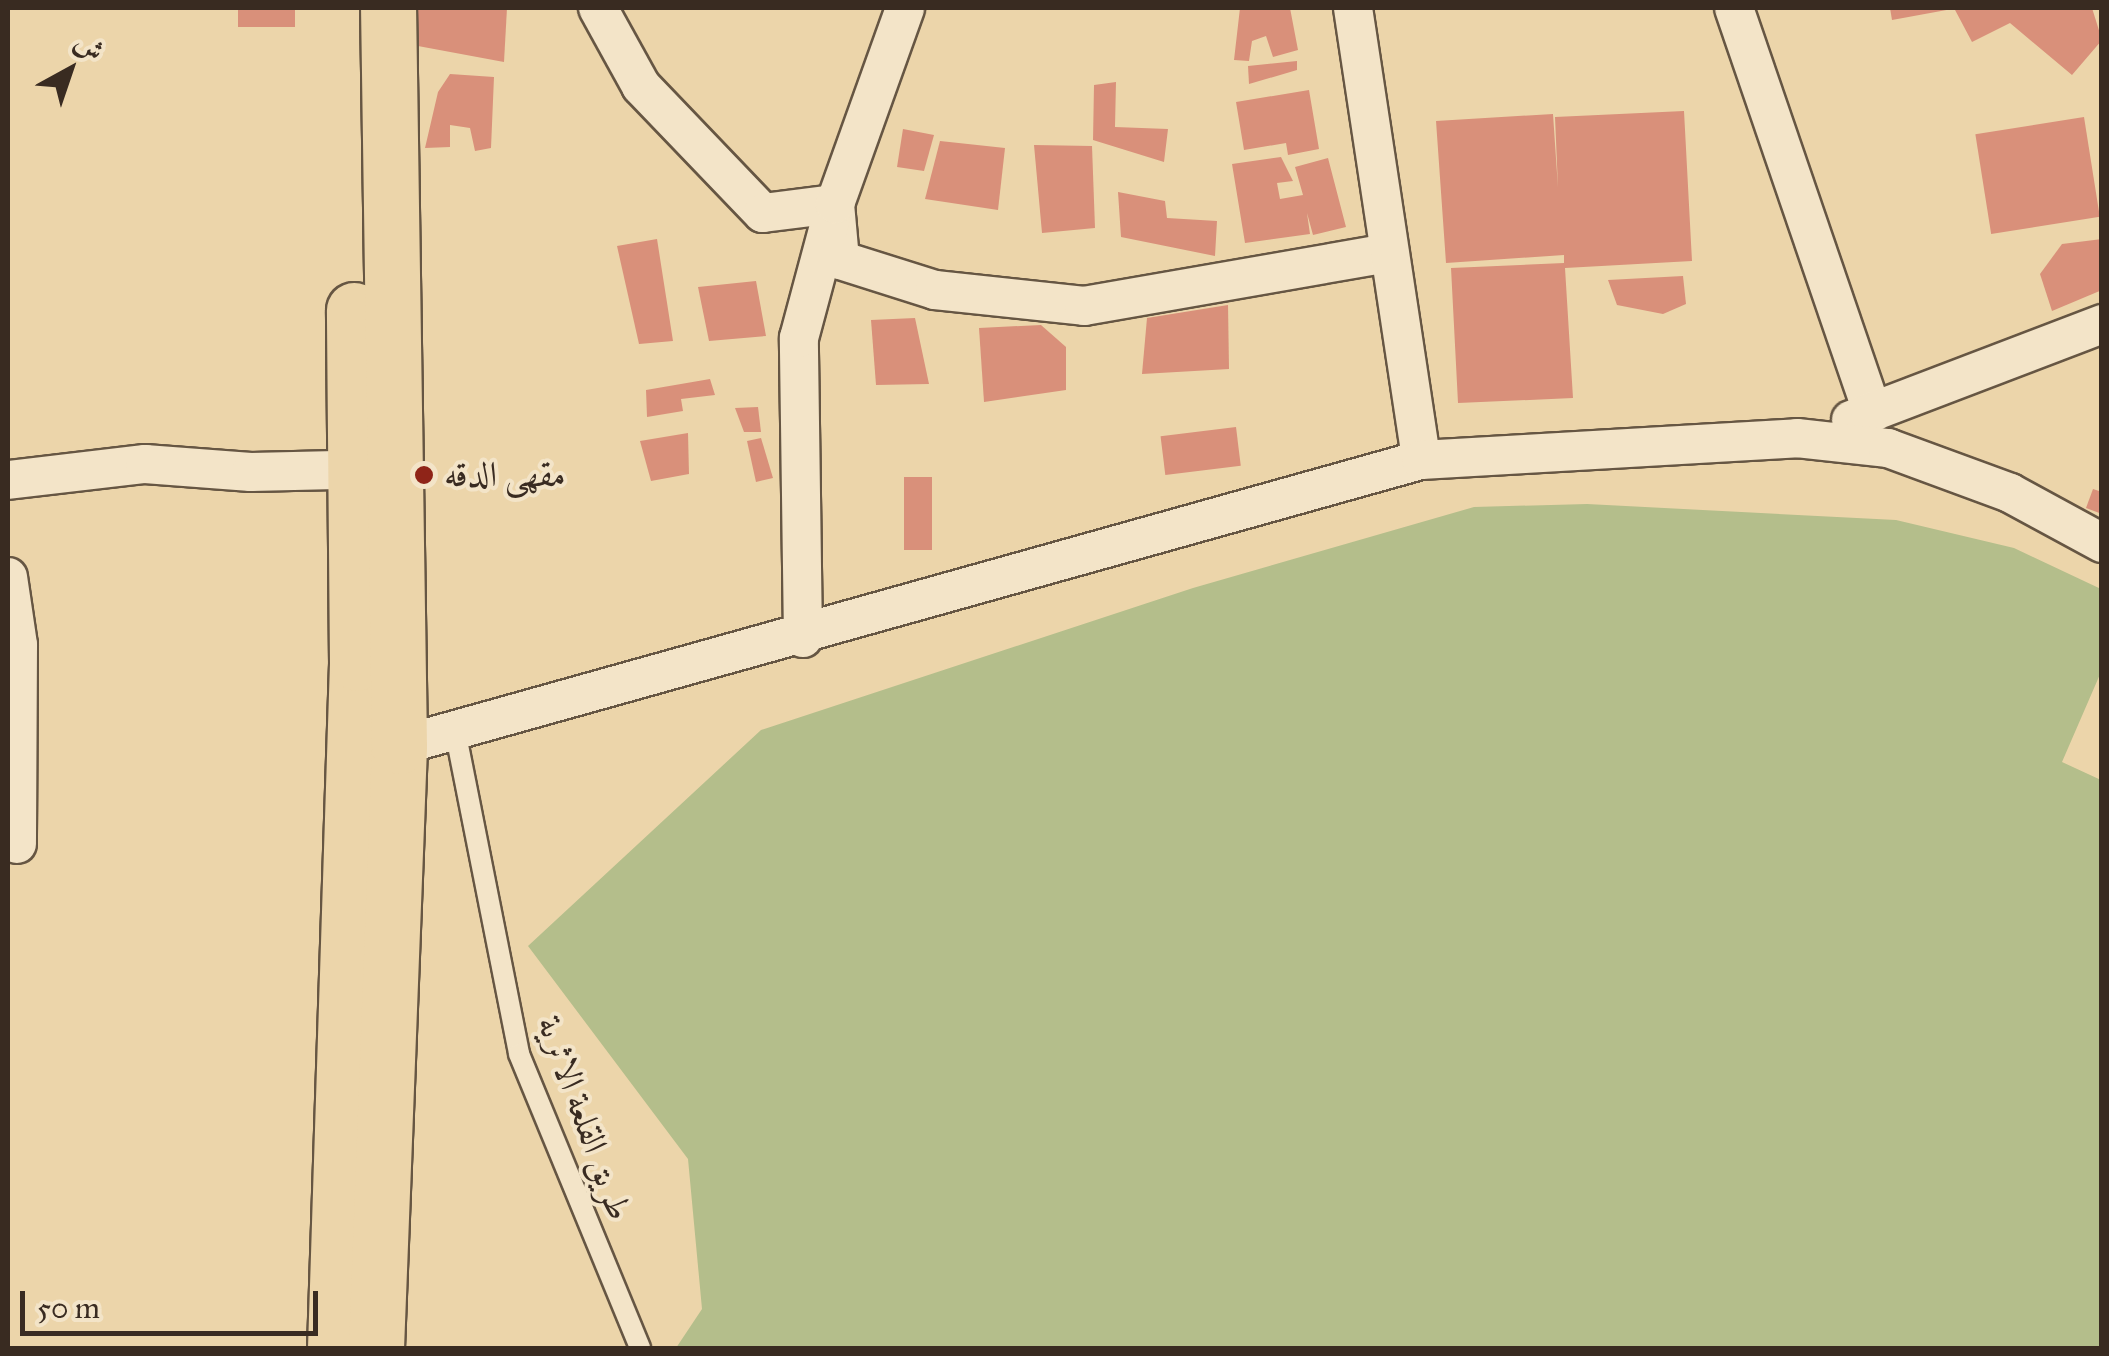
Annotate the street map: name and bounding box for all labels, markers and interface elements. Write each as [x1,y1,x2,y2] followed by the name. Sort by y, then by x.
[20,20,120,120] north arrow
[68,24,111,69] text: ش
[444,454,566,496] place label: مقهى الدقه
[413,464,435,486] marker: مقهى الدقه
[528,1010,640,1226] street label: طريق القلعة الاثرية
[25,1271,322,1333] scale bar
[37,1290,100,1326] text: 50 m

